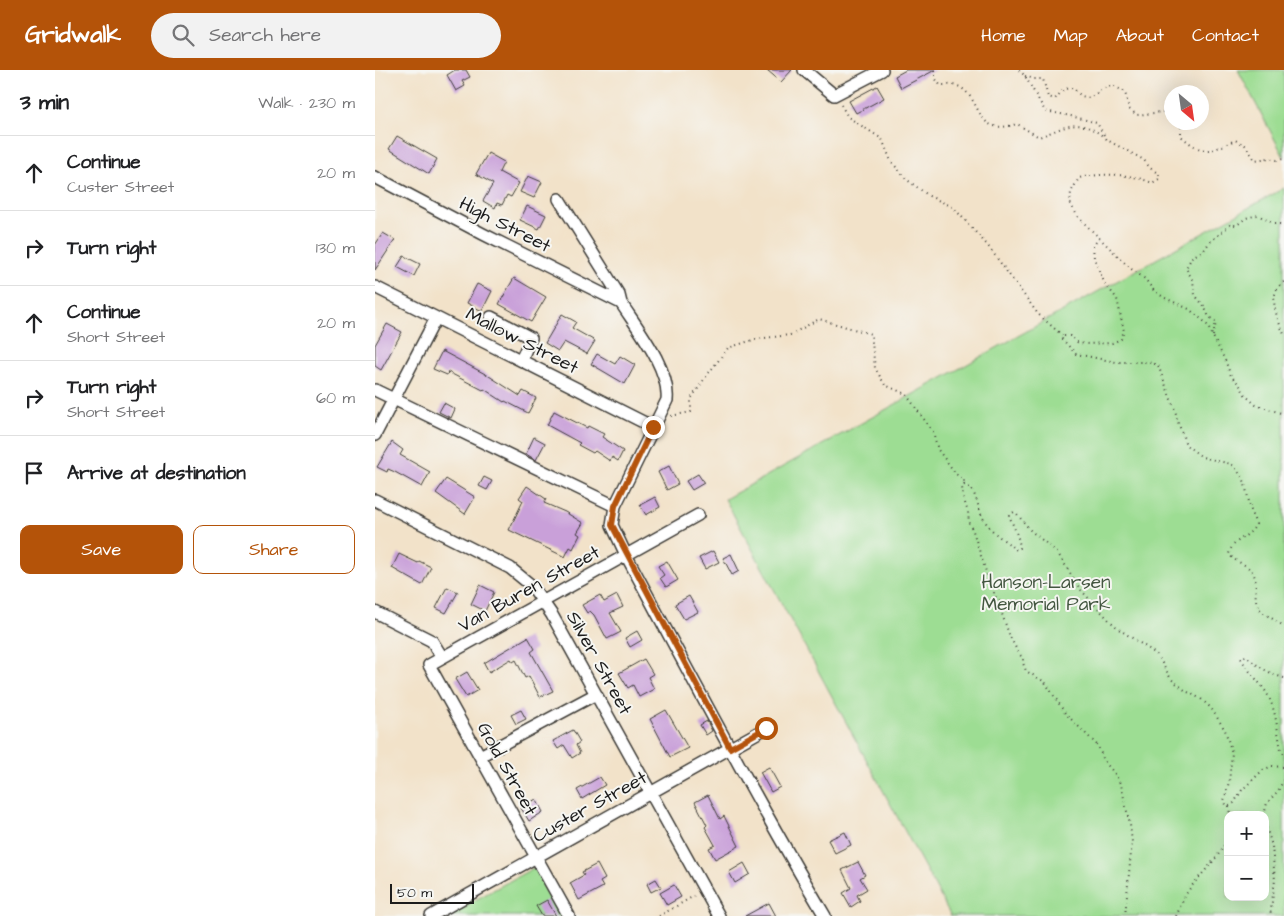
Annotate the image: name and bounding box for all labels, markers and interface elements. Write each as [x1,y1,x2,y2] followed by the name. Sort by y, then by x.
[151,13,501,58] search box
[25,18,121,52] text: Gridwalk
[169,21,197,49] icon: search
[209,22,321,49] text: Search here
[981,23,1026,48] text: Home
[1054,23,1088,48] text: Map
[1116,23,1164,48] text: About
[1192,23,1259,48] text: Contact
[1164,85,1209,130] north arrow
[20,88,69,117] text: 3 min
[258,92,355,114] text: Walk · 230 m
[67,149,141,176] text: Continue
[20,159,48,187] icon: ahead
[317,162,355,184] text: 20 m
[67,176,174,198] text: Custer Street
[454,190,556,261] street label: High Street
[20,234,48,262] icon: right
[67,235,156,262] text: Turn right
[316,237,355,259] text: 130 m
[67,299,141,326] text: Continue
[461,301,583,381] street label: Mallow Street
[20,309,48,337] icon: ahead
[317,312,355,334] text: 20 m
[67,326,165,348] text: Short Street
[67,374,156,401] text: Turn right
[20,384,48,412] icon: right
[316,387,355,409] text: 60 m
[67,401,165,423] text: Short Street
[642,416,665,439] route end
[20,459,48,487] icon: arrive
[67,460,246,487] text: Arrive at destination
[20,525,183,574] button: Save
[193,525,355,574] button: Share
[453,539,605,639] street label: Van Buren Street
[981,569,1111,618] park label: Hanson-Larsen Memorial Park
[559,606,639,720] street label: Silver Street
[755,717,778,740] route start
[470,718,544,821] street label: Gold Street
[528,764,652,850] street label: Custer Street
[1224,811,1269,901] map controls
[1224,811,1269,856] button: +
[1224,856,1269,901] button: −
[390,881,474,904] scale bar
[397,883,432,903] text: 50 m

